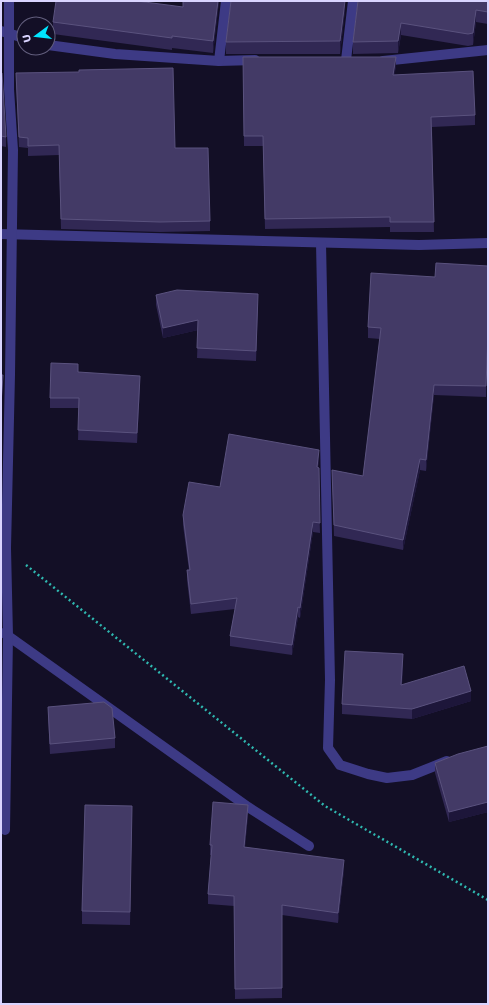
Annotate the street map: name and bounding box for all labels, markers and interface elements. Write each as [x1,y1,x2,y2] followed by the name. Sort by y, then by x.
[16,16,56,56] north arrow
[19,33,34,44] text: U

